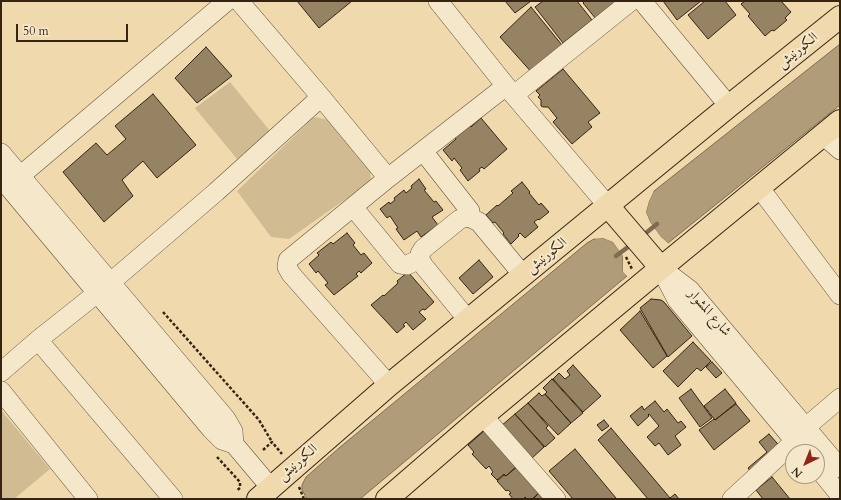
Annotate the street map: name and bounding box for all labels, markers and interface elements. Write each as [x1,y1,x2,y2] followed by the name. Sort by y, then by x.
[18,16,130,42] scale bar
[23,23,49,39] text: 50 m
[774,29,822,73] street label: الكورنيش
[523,234,571,278] street label: الكورنيش
[684,286,734,340] street label: شارع المشوار
[275,441,321,485] street label: الكورنيش
[785,444,825,484] north arrow
[789,464,806,481] text: N

